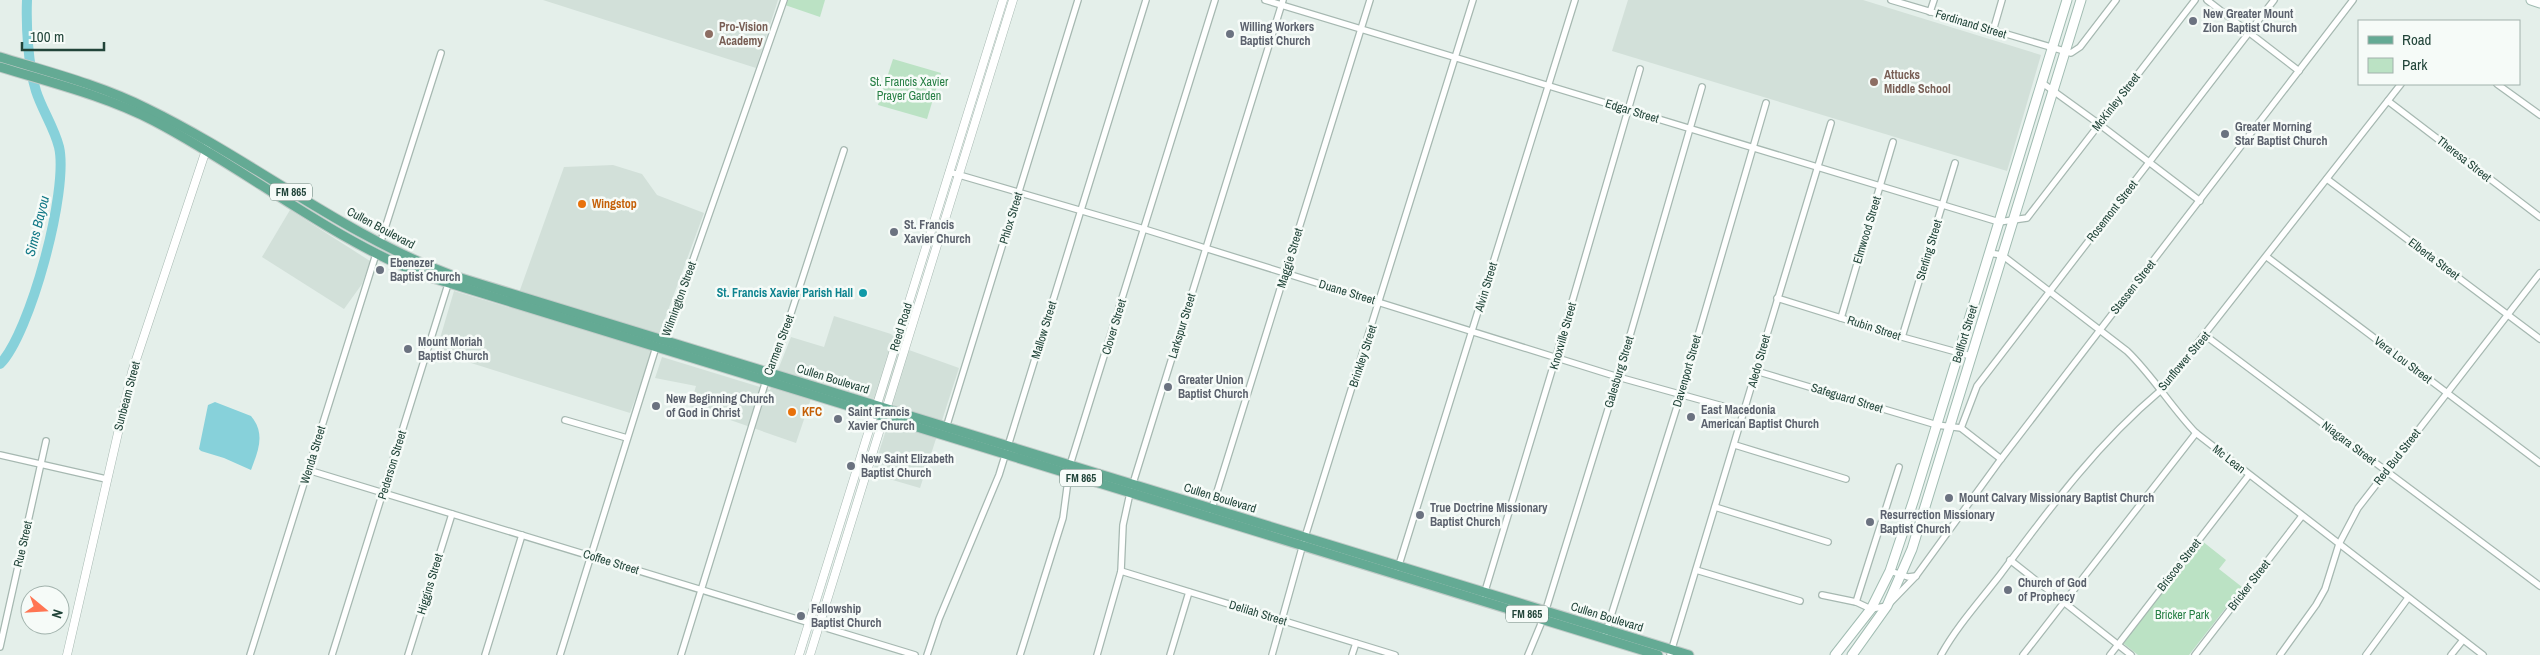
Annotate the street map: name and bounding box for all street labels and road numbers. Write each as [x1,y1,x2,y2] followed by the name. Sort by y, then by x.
[1934,6,2009,42] street label: Ferdinand Street
[2088,70,2144,134] street label: McKinley Street
[1603,95,1661,127] street label: Edgar Street
[2433,133,2495,186] street label: Theresa Street
[2083,177,2141,245] street label: Rosemont Street
[270,183,312,200] road number: FM 865
[996,190,1027,246] street label: Phlox Street
[1849,194,1885,266] street label: Elmwood Street
[344,203,418,253] street label: Cullen Boulevard
[1912,217,1946,282] street label: Sterling Street
[1273,226,1307,290] street label: Maggie Street
[2405,235,2463,284] street label: Elberta Street
[2107,256,2159,317] street label: Stassen Street
[658,259,700,339] street label: Wilmington Street
[1471,260,1501,315] street label: Alvin Street
[1317,276,1377,308] street label: Duane Street
[1165,291,1200,361] street label: Larkspur Street
[1098,297,1130,357] street label: Clover Street
[1028,299,1060,361] street label: Mallow Street
[1546,300,1580,371] street label: Knoxville Street
[886,301,916,353] street label: Reed Road
[1949,303,1981,365] street label: Bellfort Street
[760,312,798,378] street label: Carmen Street
[1845,312,1903,344] street label: Rubin Street
[1345,323,1381,389] street label: Brinkley Street
[2154,328,2214,394] street label: Sunflower Street
[1669,333,1705,409] street label: Davenport Street
[1744,333,1774,390] street label: Aledo Street
[2371,333,2435,387] street label: Vera Lou Street
[1600,334,1638,410] street label: Galesburg Street
[110,359,144,432] street label: Sunbeam Street
[795,360,871,398] street label: Cullen Boulevard
[1809,379,1885,417] street label: Safeguard Street
[2319,417,2380,469] street label: Niagara Street
[297,424,329,486] street label: Wenda Street
[2370,425,2424,488] street label: Red Bud Street
[374,428,410,501] street label: Pederson Street
[2209,441,2249,477] street label: Mc Lean
[1060,469,1102,486] road number: FM 865
[1182,479,1258,517] street label: Cullen Boulevard
[10,519,36,569] street label: Rue Street
[2153,535,2205,594] street label: Briscoe Street
[581,546,641,578] street label: Coffee Street
[413,551,447,616] street label: Higgins Street
[2224,556,2274,614] street label: Bricker Street
[1227,597,1289,629] street label: Delilah Street
[1569,598,1645,636] street label: Cullen Boulevard
[1506,606,1548,622] road number: FM 865

